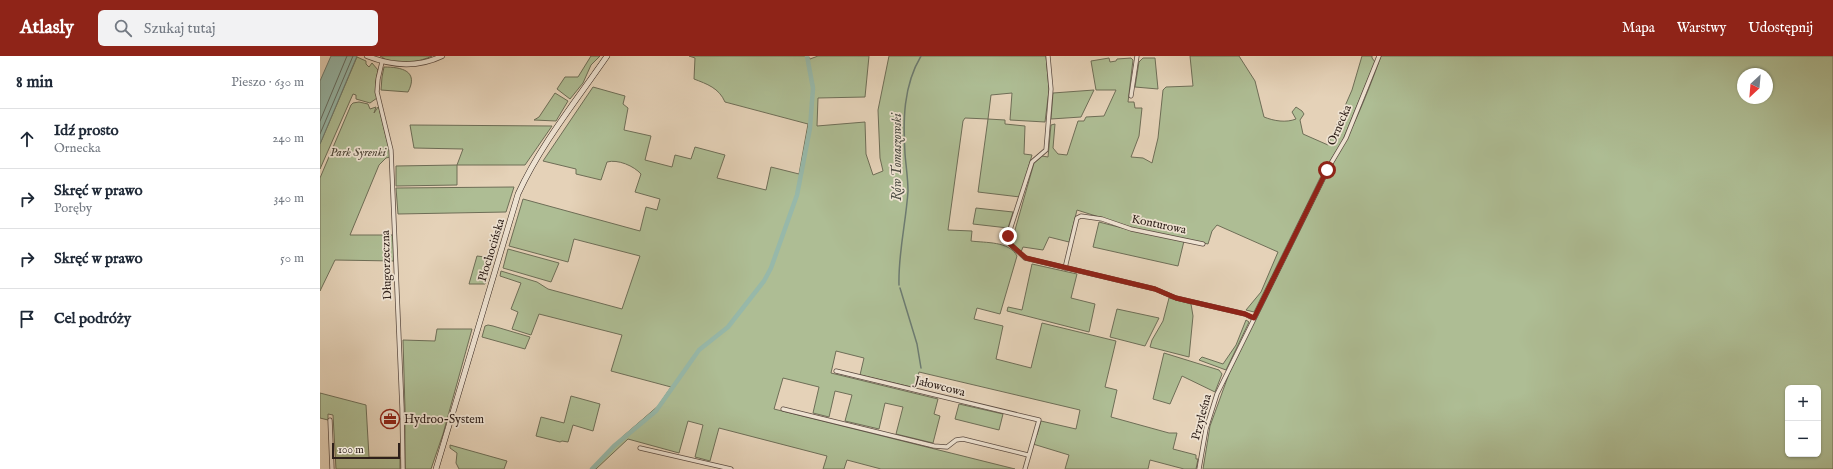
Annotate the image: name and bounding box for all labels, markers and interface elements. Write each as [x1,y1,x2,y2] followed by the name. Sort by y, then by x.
[98,10,378,46] search box
[20,16,74,40] text: Atlasly
[112,17,134,39] icon: search
[144,19,216,38] text: Szukaj tutaj
[1622,19,1655,37] text: Mapa
[1677,19,1726,37] text: Warstwy
[1748,19,1813,37] text: Udostępnij
[1737,68,1773,104] north arrow
[16,72,53,93] text: 8 min
[231,74,304,91] text: Pieszo · 630 m
[1324,102,1355,148] street label: Ornecka
[889,112,906,201] water label: Rów Tomaszowski
[54,121,119,140] text: Idź prosto
[16,128,38,150] icon: ahead
[272,130,304,147] text: 240 m
[54,140,101,157] text: Ornecka
[330,145,387,160] park label: Park Syrenki
[1318,161,1336,179] route start
[54,181,143,200] text: Skręć w prawo
[16,188,38,210] icon: right
[274,190,304,207] text: 340 m
[54,200,92,217] text: Poręby
[1130,211,1188,238] street label: Konturowa
[475,216,508,284] street label: Płochocińska
[999,227,1017,245] route end
[378,229,395,300] street label: Długorzeczna
[16,248,38,270] icon: right
[54,249,143,268] text: Skręć w prawo
[280,250,304,267] text: 50 m
[16,308,38,330] icon: arrive
[54,309,131,328] text: Cel podróży
[911,372,968,401] street label: Jałowcowa
[1785,385,1821,457] map controls
[1785,385,1821,421] button: +
[1188,392,1215,442] street label: Przyleśna
[379,408,401,430] office icon: Hydroo-System
[404,412,484,427] place label: Hydroo-System
[1785,421,1821,457] button: −
[332,441,400,460] scale bar
[338,443,364,457] text: 100 m

